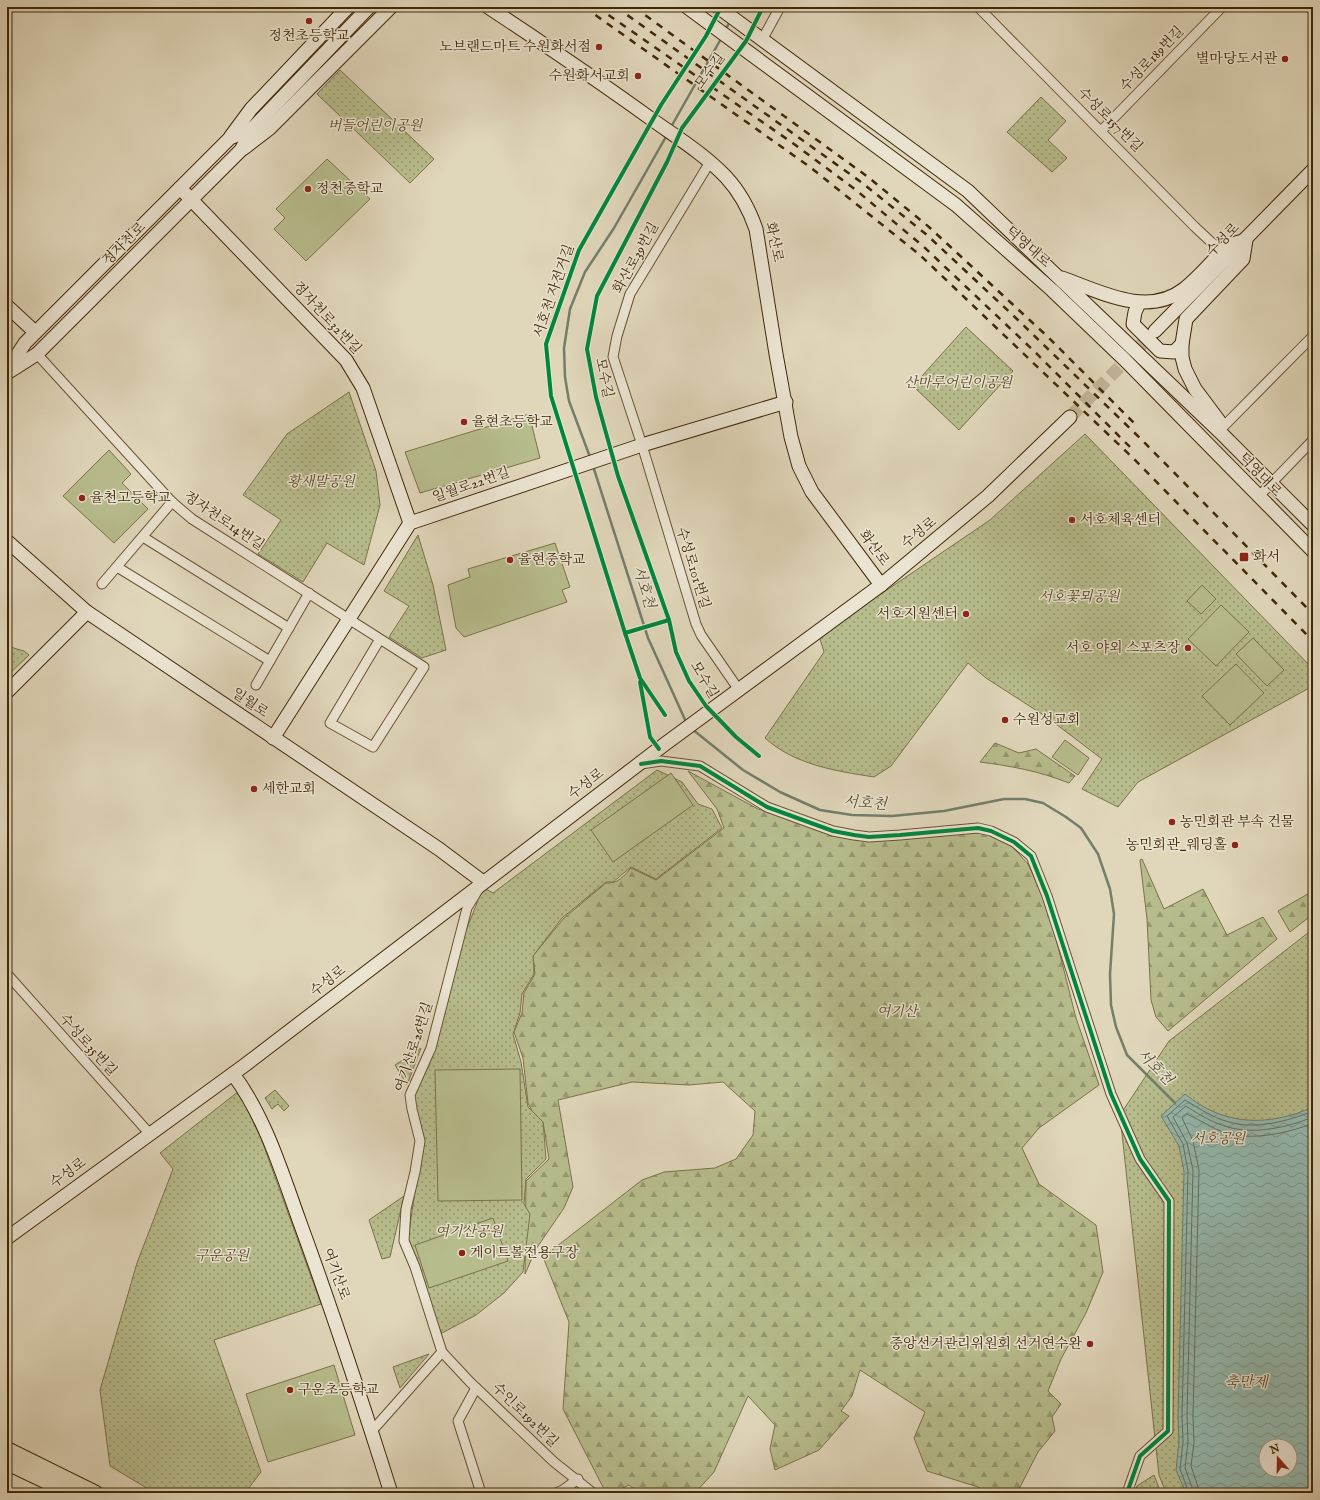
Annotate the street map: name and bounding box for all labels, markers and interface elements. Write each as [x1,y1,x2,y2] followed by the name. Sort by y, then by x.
[304,16,314,26] marker: 정천초등학교
[1116,22,1188,96] street label: 수성로189번길
[268,27,350,45] place label: 정천초등학교
[439,38,591,56] place label: 노브랜드마트 수원화서점
[594,42,604,52] marker: 노브랜드마트 수원화서점
[691,49,729,93] street label: 모수길
[1196,50,1277,68] place label: 별마당도서관
[1280,54,1290,64] marker: 별마당도서관
[549,67,630,85] place label: 수원화서교회
[633,71,643,81] marker: 수원화서교회
[1074,84,1146,156] street label: 수성로157번길
[328,117,424,135] park label: 버들어린이공원
[316,180,384,198] place label: 정천중학교
[303,184,313,194] marker: 정천중학교
[99,218,150,269] street label: 정자천로
[609,219,663,297] street label: 화산로39번길
[1202,219,1244,261] street label: 수성로
[761,220,787,264] street label: 화산로
[1002,222,1055,272] street label: 덕영대로
[530,242,578,340] street label: 서호천 자전거길
[289,278,365,358] street label: 정자천로32번길
[591,356,617,400] street label: 모수길
[904,374,1014,392] park label: 산마루어린이공원
[472,413,554,431] place label: 율현초등학교
[459,417,469,427] marker: 율현초등학교
[1235,449,1286,501] street label: 덕영대로
[430,463,512,507] street label: 일월로22번길
[287,473,356,491] park label: 황새말공원
[180,487,268,555] street label: 정자천로14번길
[90,489,172,507] place label: 율천고등학교
[77,493,87,503] marker: 율천고등학교
[1080,511,1161,529] place label: 서호체육센터
[898,513,941,553] street label: 수성로
[1067,515,1077,525] marker: 서호체육센터
[672,525,714,611] street label: 수성로101번길
[855,526,893,570] street label: 화산로
[1253,548,1280,566] place label: 화서
[518,551,586,569] place label: 율현중학교
[1238,551,1250,563] marker: 화서
[505,555,515,565] marker: 율현중학교
[629,563,660,612] water label: 서호천
[1038,588,1121,606] park label: 서호꽃뫼공원
[877,605,958,623] place label: 서호지원센터
[961,609,971,619] marker: 서호지원센터
[1066,639,1180,657] place label: 서호 야외 스포츠장
[1183,643,1193,653] marker: 서호 야외 스포츠장
[686,658,722,702] street label: 모수길
[228,684,272,722] street label: 일월로
[1013,711,1081,729] place label: 수원성교회
[1000,715,1010,725] marker: 수원성교회
[564,764,608,803] street label: 수성로
[262,780,316,798] place label: 세한교회
[249,784,259,794] marker: 세한교회
[843,792,889,814] water label: 서호천
[1180,813,1295,831] place label: 농민회관 부속 건물
[1167,817,1177,827] marker: 농민회관 부속 건물
[1126,836,1227,854] place label: 농민회관_웨딩홀
[1230,840,1240,850] marker: 농민회관_웨딩홀
[306,961,350,1001] street label: 수성로
[391,1000,437,1094] street label: 여기산로26번길
[877,1003,920,1021] park label: 여기산
[55,1010,121,1080] street label: 수성로35번길
[1133,1045,1178,1090] water label: 서호천
[1191,1130,1247,1148] park label: 서호공원
[46,1154,90,1192] street label: 수성로
[435,1223,504,1241] park label: 여기산공원
[470,1244,579,1262] place label: 게이트볼전용구장
[318,1245,354,1303] street label: 여기산로
[195,1247,251,1265] park label: 구운공원
[457,1248,467,1258] marker: 게이트볼전용구장
[890,1335,1082,1353] place label: 중앙선거관리위원회 선거연수완
[1085,1339,1095,1349] marker: 중앙선거관리위원회 선거연수완
[1224,1373,1269,1392] water label: 축만제
[488,1379,562,1451] street label: 수인로192번길
[298,1381,380,1399] place label: 구운초등학교
[285,1385,295,1395] marker: 구운초등학교
[1258,1438,1298,1478] north arrow
[1267,1441,1282,1458] text: N

